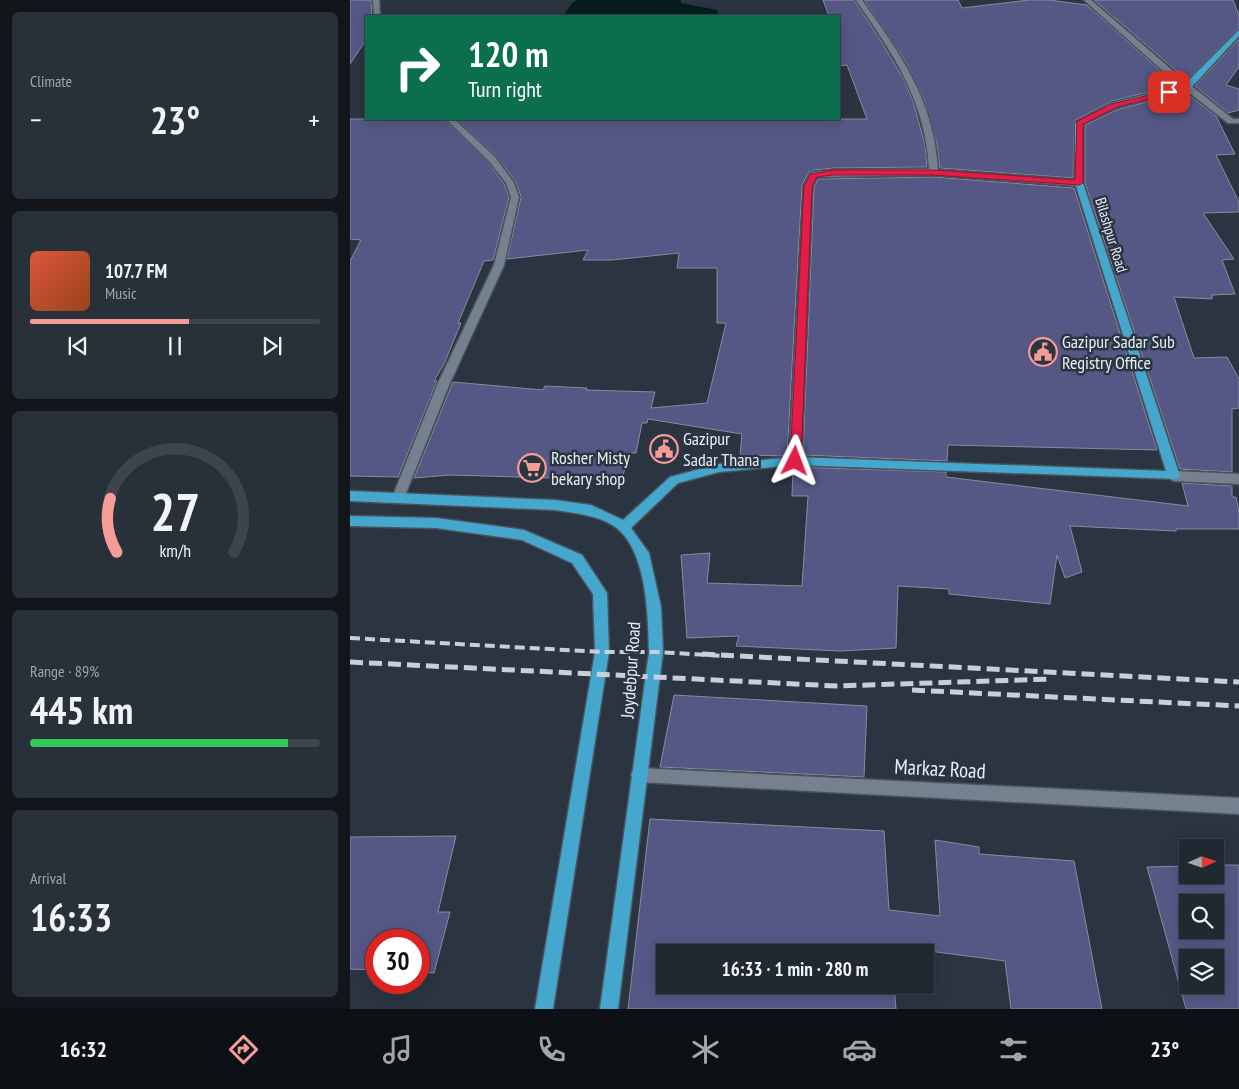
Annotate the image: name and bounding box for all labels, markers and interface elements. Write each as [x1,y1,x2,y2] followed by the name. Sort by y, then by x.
[468,31,549,77] text: 120 m
[385,35,450,100] icon: right
[30,71,72,91] text: Climate
[1148,71,1190,113] pin
[468,75,542,103] text: Turn right
[1155,78,1183,106] icon: arrive
[150,95,200,144] text: 23°
[30,101,42,138] text: −
[308,101,320,138] text: +
[1091,195,1132,275] street label: Bilashpur Road
[105,259,167,283] text: 107.7 FM
[105,283,137,303] text: Music
[1062,330,1175,374] place label: Gazipur Sadar Sub Registry Office
[64,332,92,360] icon: previous
[161,332,189,360] icon: pause
[258,332,286,360] icon: next
[1028,337,1058,367] public building icon: Gazipur Sadar Sub Registry Office
[683,427,759,471] place label: Gazipur Sadar Thana
[649,434,679,464] public building icon: Gazipur Sadar Thana
[768,434,820,486] position arrow
[551,446,630,490] place label: Rosher Misty bekary shop
[517,453,547,483] supermarket icon: Rosher Misty bekary shop
[150,478,200,545] text: 27
[159,539,191,562] text: km/h
[616,621,645,720] street label: Joydebpur Road
[30,661,99,681] text: Range · 89%
[30,685,133,734] text: 445 km
[894,753,986,784] street label: Markaz Road
[1179,839,1224,884] north arrow
[1179,839,1224,994] map controls
[30,868,66,888] text: Arrival
[30,892,112,941] text: 16:33
[1179,894,1224,939] button: search
[365,929,430,994] speed limit sign: 30
[1179,949,1224,994] button: layers
[722,957,868,981] text: 16:33 · 1 min · 280 m
[226,1032,261,1067] icon: directions
[380,1032,415,1067] icon: music
[534,1032,569,1067] icon: phone
[688,1032,723,1067] icon: climate
[842,1032,877,1067] icon: car
[996,1032,1031,1067] icon: filters
[60,1035,107,1063] text: 16:32
[1150,1035,1179,1063] text: 23°

